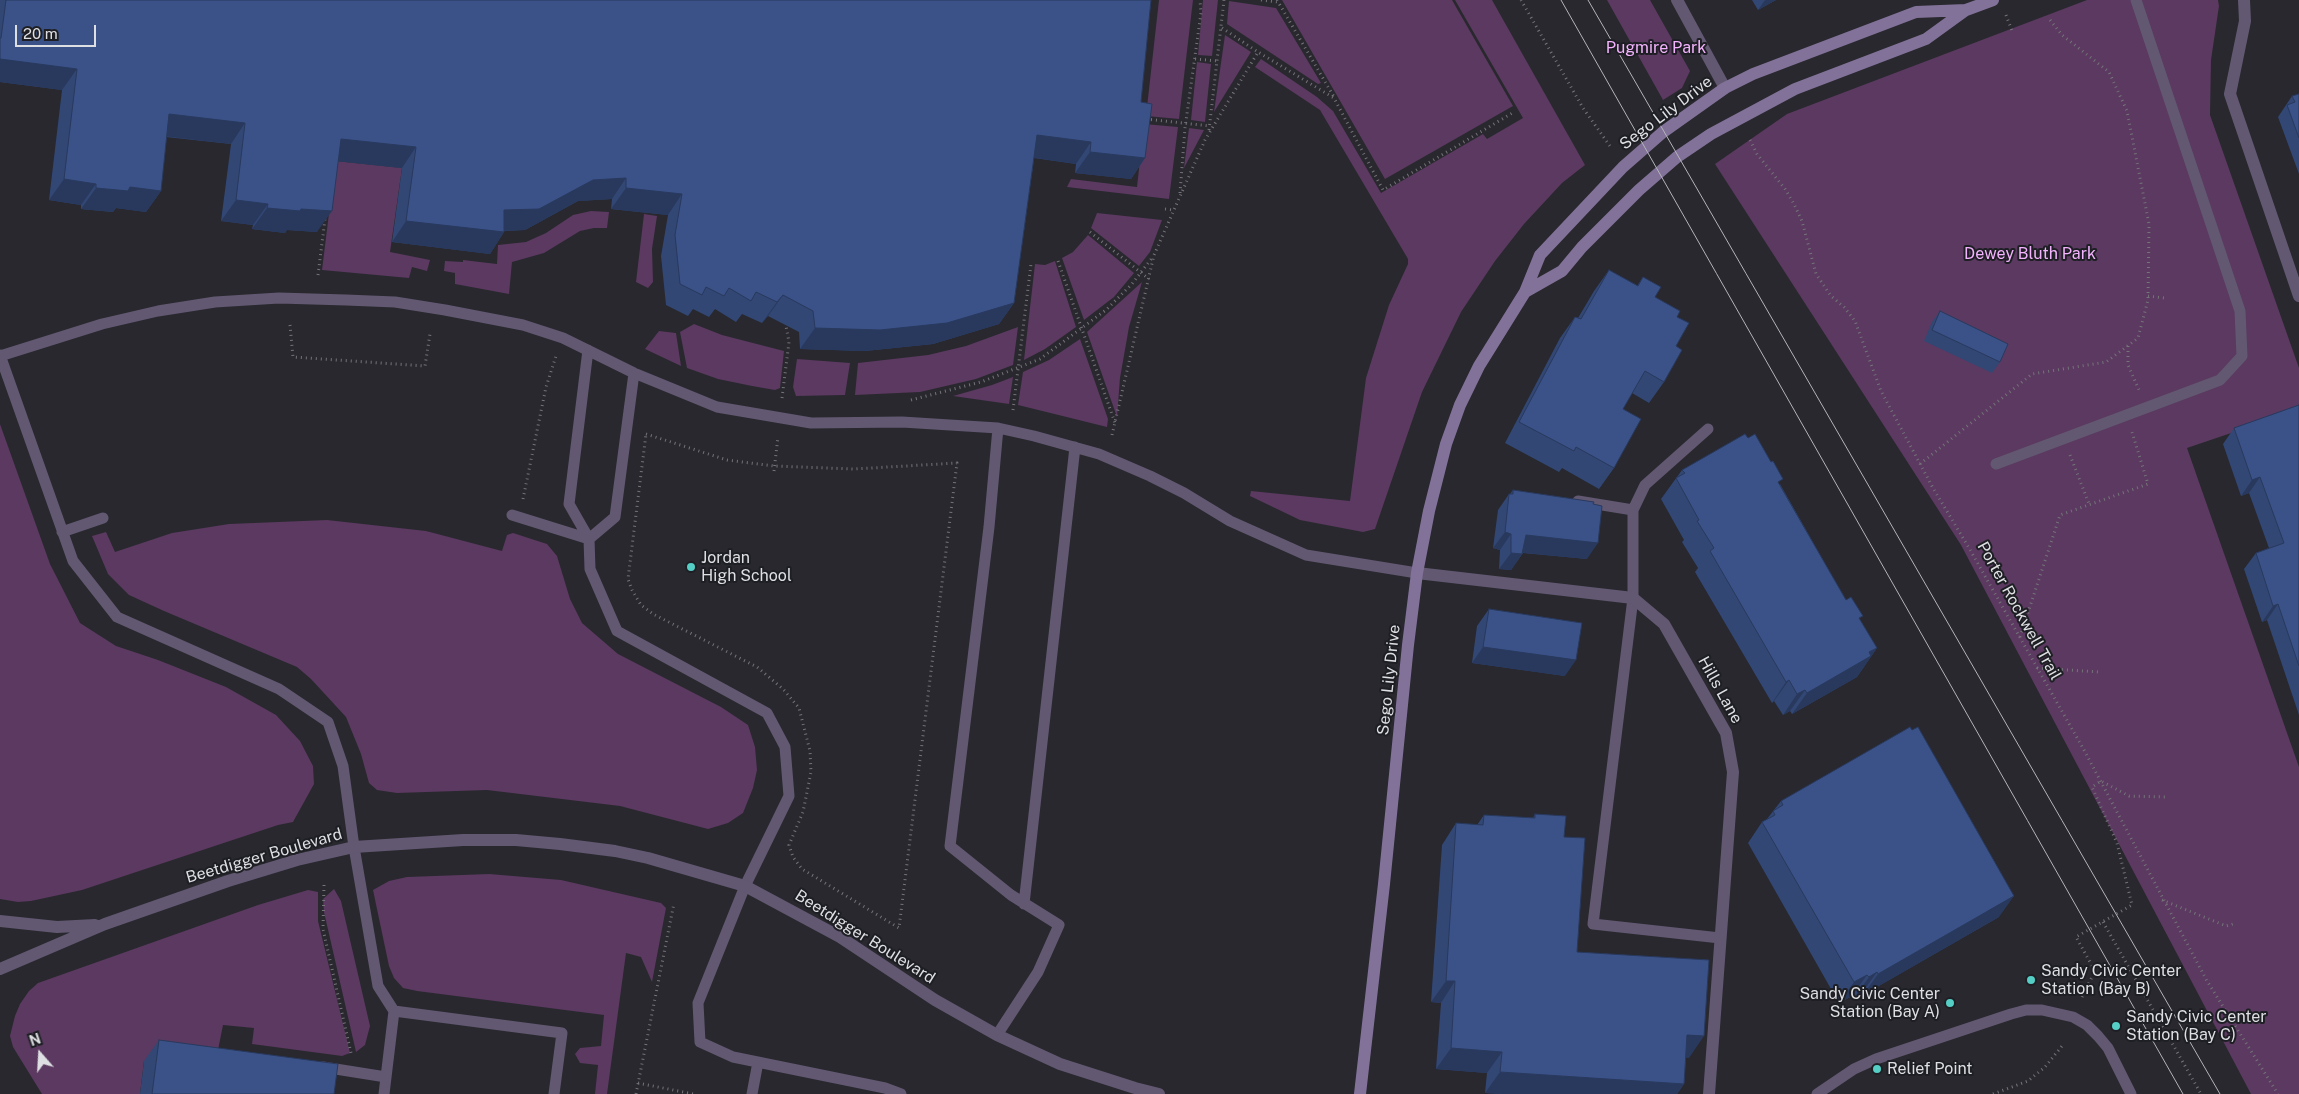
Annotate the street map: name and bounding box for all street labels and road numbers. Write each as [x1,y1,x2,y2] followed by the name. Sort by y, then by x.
[1616,72,1716,154] street label: Sego Lily Drive
[1973,538,2065,684] street label: Porter Rockwell Trail
[1374,624,1404,736] street label: Sego Lily Drive
[1694,653,1746,727] street label: Hills Lane
[184,824,344,888] street label: Beetdigger Boulevard
[791,886,939,988] street label: Beetdigger Boulevard

